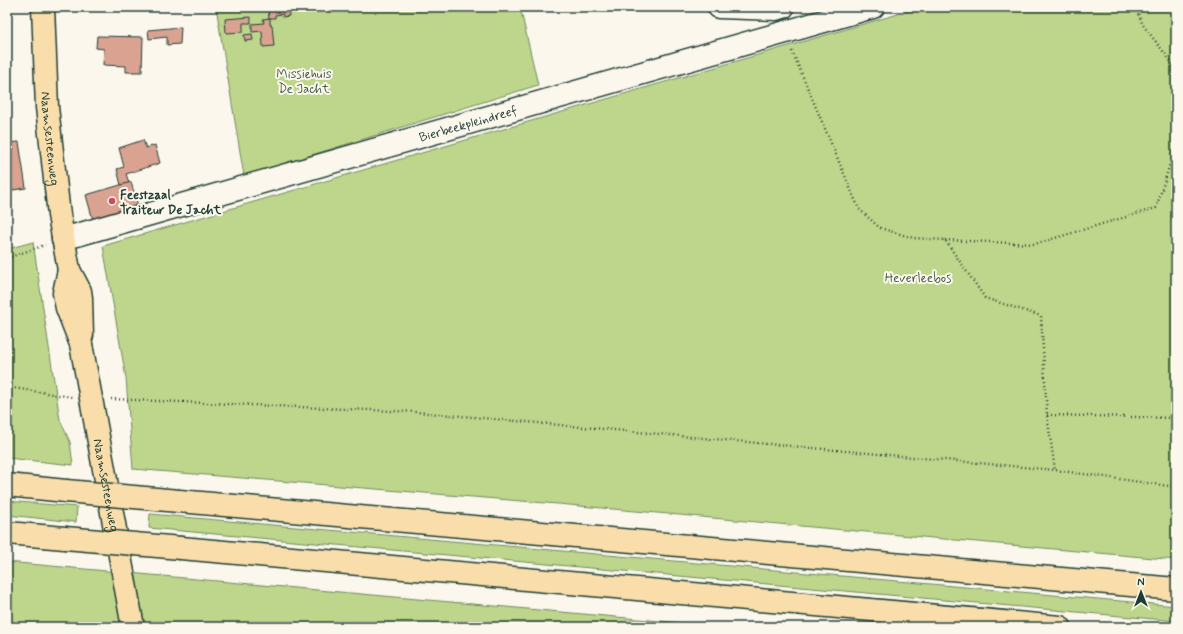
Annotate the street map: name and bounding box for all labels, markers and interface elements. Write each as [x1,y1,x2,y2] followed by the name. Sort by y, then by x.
[276,66,332,98] park label: Missiehuis De Jacht
[36,91,63,187] street label: Naamsesteenweg
[417,102,520,147] street label: Bierbeekpleindreef
[120,187,222,219] place label: Feestzaal Traiteur De Jacht
[107,196,117,206] marker: Feestzaal Traiteur De Jacht
[885,270,951,287] park label: Heverleebos
[89,437,122,534] street label: Naamsesteenweg
[1121,572,1161,612] north arrow
[1137,576,1145,590] text: N

